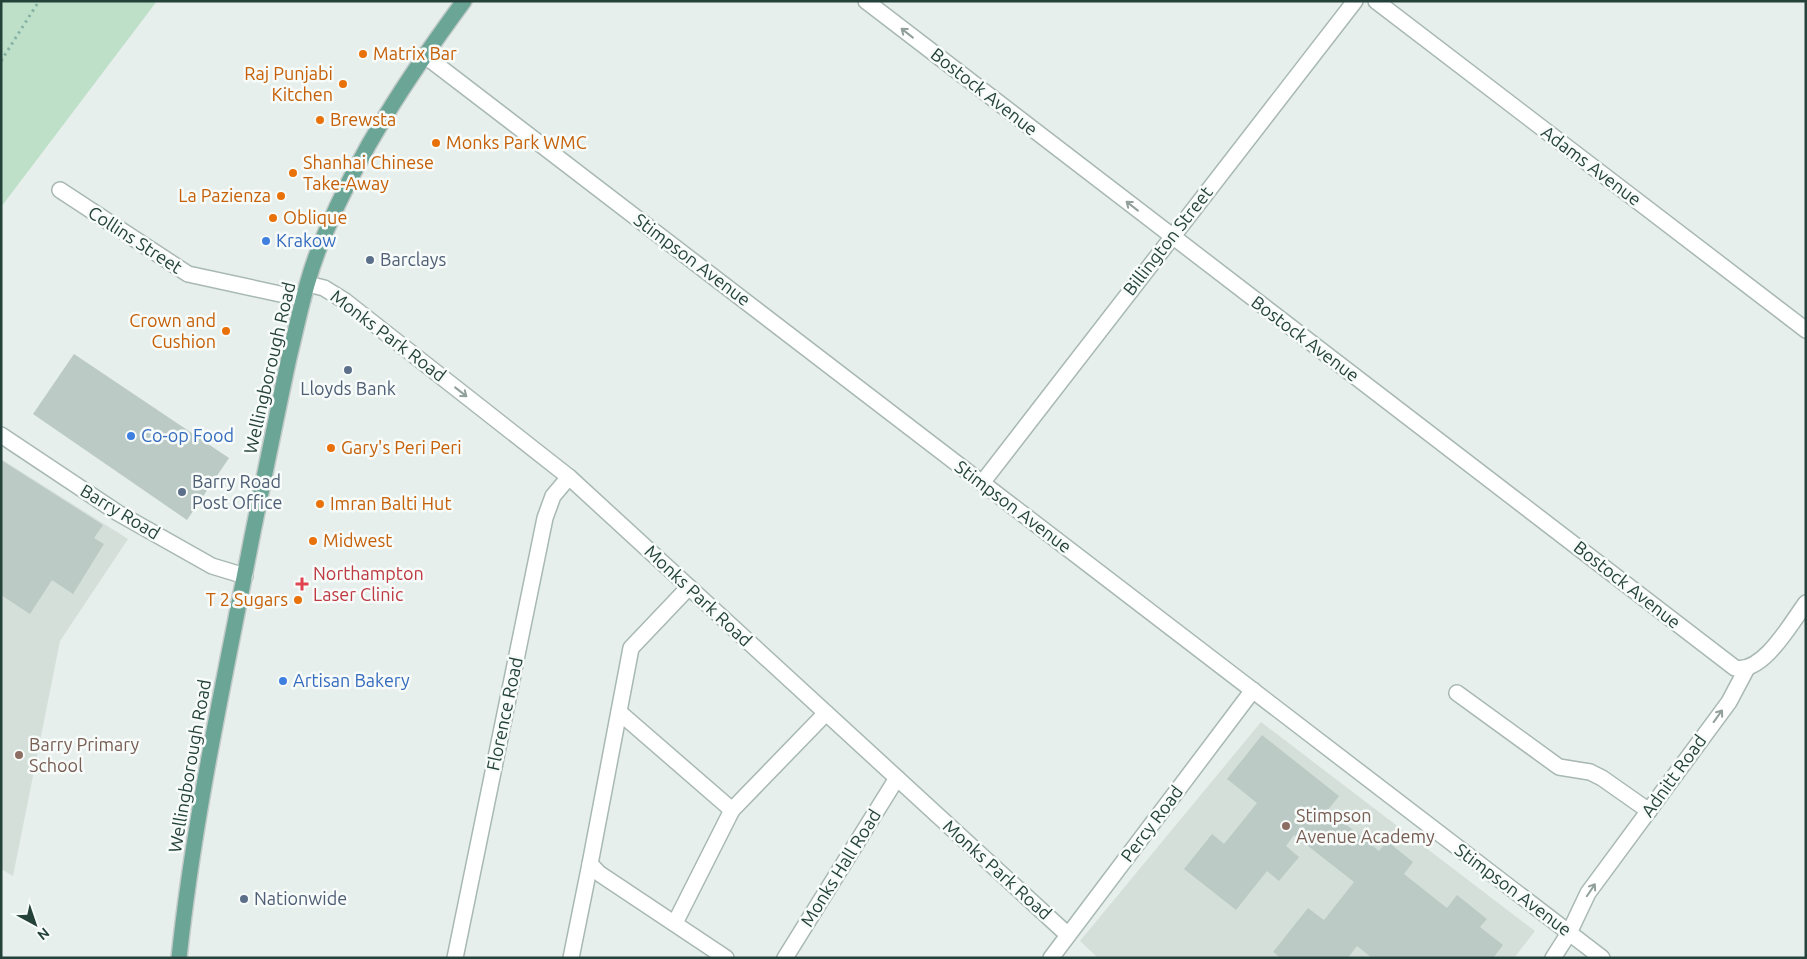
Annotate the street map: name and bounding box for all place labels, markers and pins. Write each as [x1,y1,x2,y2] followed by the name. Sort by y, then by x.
[373,43,457,63] place label: Matrix Bar
[357,48,369,60] marker: Matrix Bar
[244,63,333,104] place label: Raj Punjabi Kitchen
[337,78,349,90] marker: Raj Punjabi Kitchen
[330,109,396,129] place label: Brewsta
[314,114,326,126] marker: Brewsta
[446,132,587,152] place label: Monks Park WMC
[430,137,442,149] marker: Monks Park WMC
[303,152,434,193] place label: Shanhai Chinese Take-Away
[287,167,299,179] marker: Shanhai Chinese Take-Away
[178,185,271,205] place label: La Pazienza
[275,190,287,202] marker: La Pazienza
[283,207,347,227] place label: Oblique
[267,212,279,224] marker: Oblique
[276,230,336,250] place label: Krakow
[260,235,272,247] marker: Krakow
[380,249,447,269] place label: Barclays
[364,254,376,266] marker: Barclays
[129,310,216,351] place label: Crown and Cushion
[220,325,232,337] marker: Crown and Cushion
[342,364,354,376] marker: Lloyds Bank
[300,378,396,398] place label: Lloyds Bank
[141,425,234,445] place label: Co-op Food
[125,430,137,442] marker: Co-op Food
[341,437,462,457] place label: Gary's Peri Peri
[325,442,337,454] marker: Gary's Peri Peri
[192,471,282,512] place label: Barry Road Post Office
[176,486,188,498] marker: Barry Road Post Office
[330,493,451,513] place label: Imran Balti Hut
[314,498,326,510] marker: Imran Balti Hut
[323,530,392,550] place label: Midwest
[307,535,319,547] marker: Midwest
[313,563,424,604] place label: Northampton Laser Clinic
[295,577,309,591] marker: Northampton Laser Clinic
[206,589,288,609] place label: T 2 Sugars
[292,594,304,606] marker: T 2 Sugars
[293,670,410,690] place label: Artisan Bakery
[277,675,289,687] marker: Artisan Bakery
[29,734,139,775] place label: Barry Primary School
[13,749,25,761] marker: Barry Primary School
[1296,805,1435,846] place label: Stimpson Avenue Academy
[1280,820,1292,832] marker: Stimpson Avenue Academy
[254,888,347,908] place label: Nationwide
[238,893,250,905] marker: Nationwide

